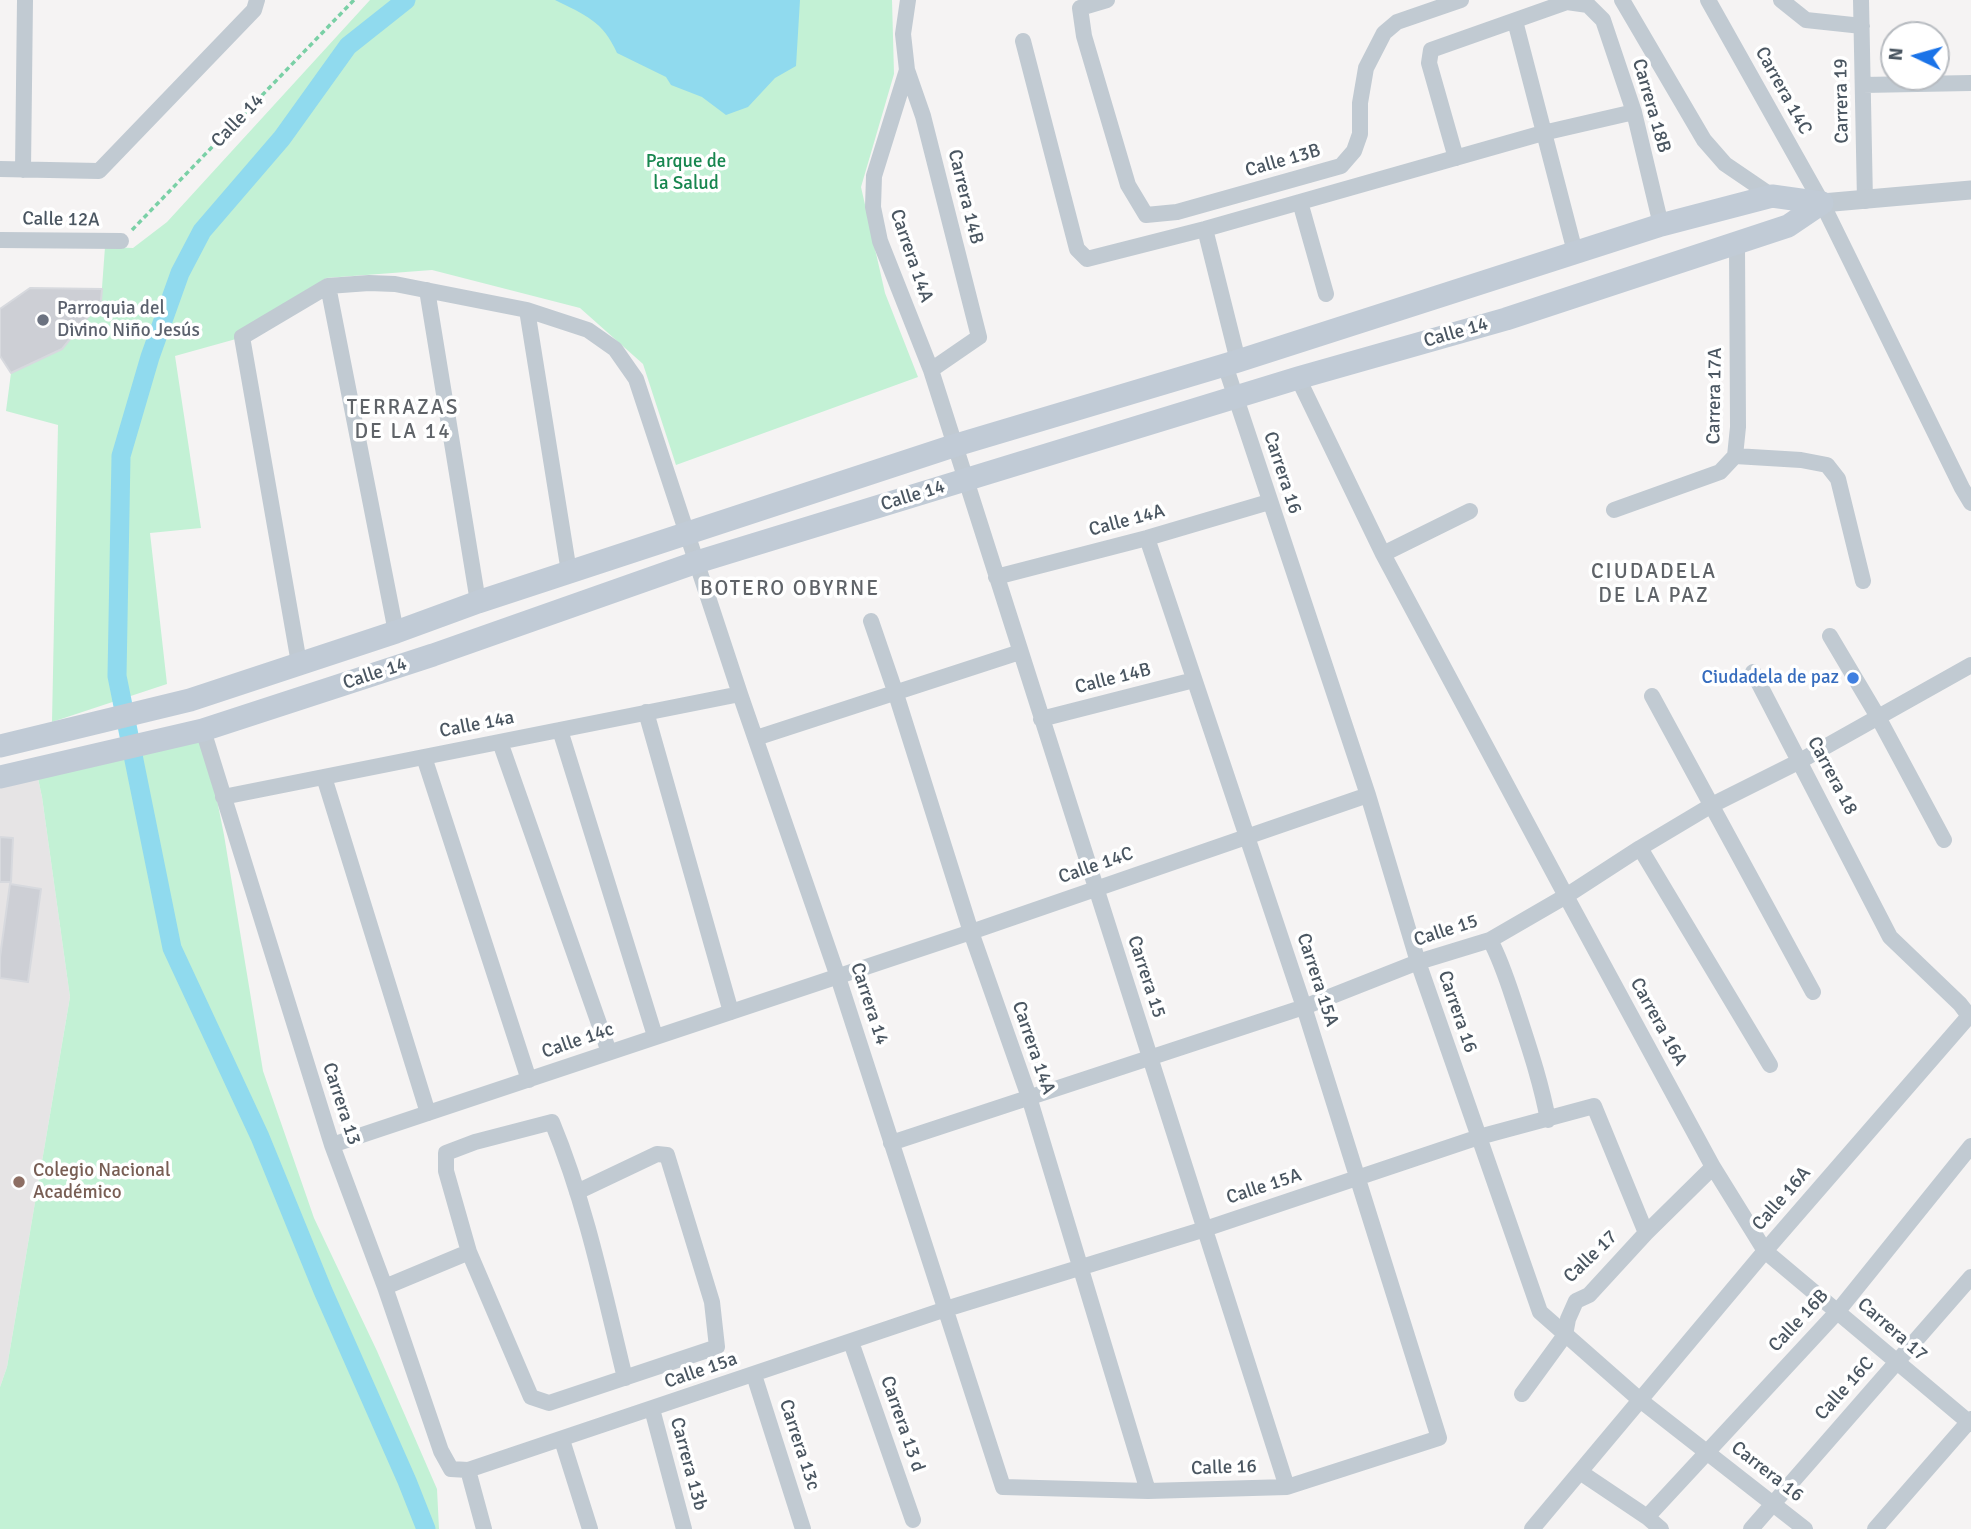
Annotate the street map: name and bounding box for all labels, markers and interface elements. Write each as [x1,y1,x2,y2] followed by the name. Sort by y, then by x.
[1880,21,1950,91] north arrow
[1750,43,1816,139] street label: Carrera 14C
[1884,47,1909,62] text: N
[1627,56,1675,156] street label: Carrera 18B
[1830,58,1854,144] street label: Carrera 19
[207,89,269,153] street label: Calle 14
[1243,139,1323,183] street label: Calle 13B
[942,147,988,247] street label: Carrera 14B
[646,151,726,195] park label: Parque de la Salud
[884,206,938,306] street label: Carrera 14A
[22,208,100,232] street label: Calle 12A
[57,298,200,342] place label: Parroquia del Divino Niño Jesús
[35,312,51,328] marker: Parroquia del Divino Niño Jesús
[1421,313,1491,353] street label: Calle 14
[1703,347,1727,445] street label: Carrera 17A
[348,395,458,445] district label: TERRAZAS DE LA 14
[1258,429,1306,517] street label: Carrera 16
[878,475,948,517] street label: Calle 14
[1087,500,1167,542] street label: Calle 14A
[1592,559,1716,609] district label: CIUDADELA DE LA PAZ
[702,576,878,602] district label: BOTERO OBYRNE
[340,653,410,695] street label: Calle 14
[1073,659,1153,699] street label: Calle 14B
[1701,667,1839,689] place label: Ciudadela de paz
[1845,670,1861,686] marker: Ciudadela de paz
[438,707,516,743] street label: Calle 14a
[1802,733,1862,819] street label: Carrera 18
[1056,843,1136,889] street label: Calle 14C
[1411,910,1481,952] street label: Calle 15
[1291,930,1343,1030] street label: Carrera 15A
[1122,933,1170,1021] street label: Carrera 15
[845,960,893,1048] street label: Carrera 14
[1432,968,1482,1056] street label: Carrera 16
[1625,974,1691,1070] street label: Carrera 16A
[1006,998,1060,1098] street label: Carrera 14A
[539,1018,617,1064] street label: Calle 14c
[317,1060,365,1148] street label: Carrera 13
[33,1160,171,1204] place label: Colegio Nacional Académico
[1748,1162,1816,1236] street label: Calle 16A
[1224,1164,1304,1210] street label: Calle 15A
[11,1174,27,1190] marker: Colegio Nacional Académico
[1559,1226,1623,1288] street label: Calle 17
[1764,1285,1834,1357] street label: Calle 16B
[1852,1293,1932,1367] street label: Carrera 17
[662,1348,740,1394] street label: Calle 15a
[1811,1353,1879,1425] street label: Calle 16C
[875,1373,929,1475] street label: Carrera 13 d
[774,1397,824,1493] street label: Carrera 13c
[665,1415,711,1513] street label: Carrera 13b
[1726,1437,1808,1507] street label: Carrera 16
[1191,1455,1257,1481] street label: Calle 16

